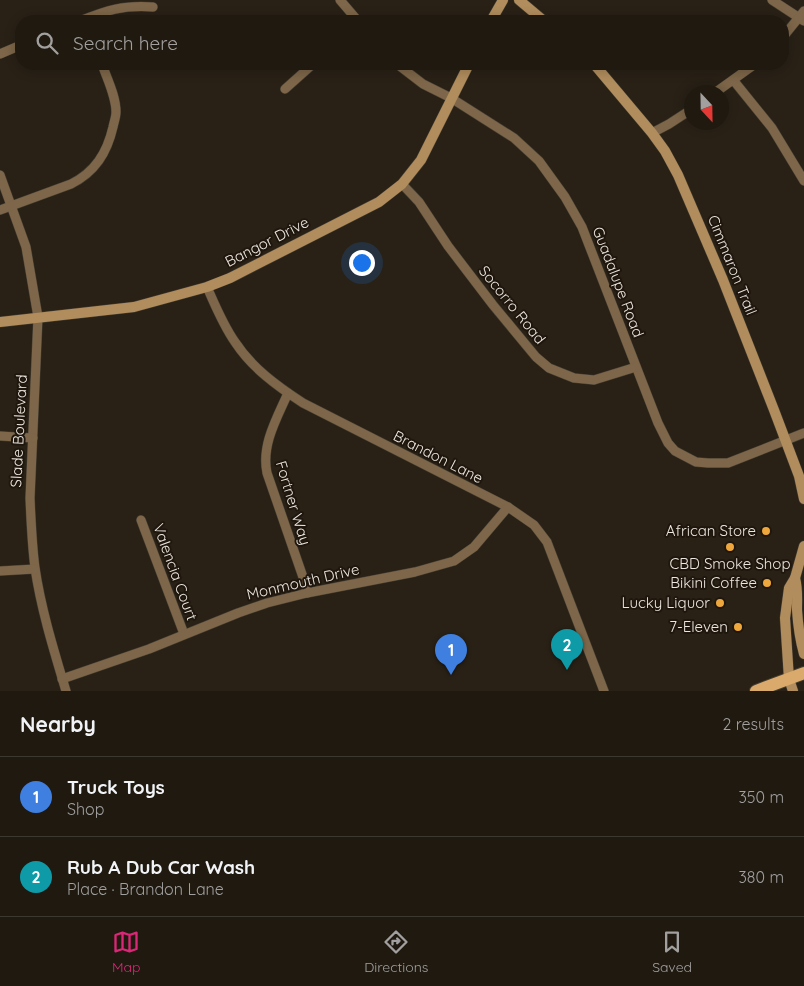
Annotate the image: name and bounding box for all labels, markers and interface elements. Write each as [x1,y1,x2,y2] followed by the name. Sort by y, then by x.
[15,15,789,70] search box
[33,29,61,57] icon: search
[73,31,178,55] text: Search here
[684,85,729,130] north arrow
[222,212,312,271] street label: Bangor Drive
[704,212,761,318] street label: Cimmaron Trail
[589,224,648,340] street label: Guadalupe Road
[349,250,375,276] your location
[475,261,550,348] street label: Socorro Road
[6,374,31,488] street label: Slade Boulevard
[390,426,486,487] street label: Brandon Lane
[272,458,315,547] street label: Fortner Way
[149,521,202,623] street label: Valencia Court
[666,521,756,540] place label: African Store
[760,525,772,537] marker: African Store
[724,541,736,553] marker: CBD Smoke Shop
[670,554,790,573] place label: CBD Smoke Shop
[245,559,361,604] street label: Monmouth Drive
[670,573,757,592] place label: Bikini Coffee
[761,577,773,589] marker: Bikini Coffee
[621,593,710,612] place label: Lucky Liquor
[714,597,726,609] marker: Lucky Liquor
[669,617,728,636] place label: 7-Eleven
[732,621,744,633] marker: 7-Eleven
[551,629,583,670] pin: 2
[435,634,467,675] pin: 1
[20,711,96,737] text: Nearby
[722,714,784,734] text: 2 results
[67,775,165,799] text: Truck Toys
[33,787,39,807] text: 1
[738,787,784,807] text: 350 m
[67,799,104,819] text: Shop
[67,855,255,879] text: Rub A Dub Car Wash
[31,867,41,887] text: 2
[738,867,784,887] text: 380 m
[67,879,224,899] text: Place · Brandon Lane
[112,928,140,976] tab: Map
[364,928,428,976] tab: Directions
[652,928,692,976] tab: Saved

